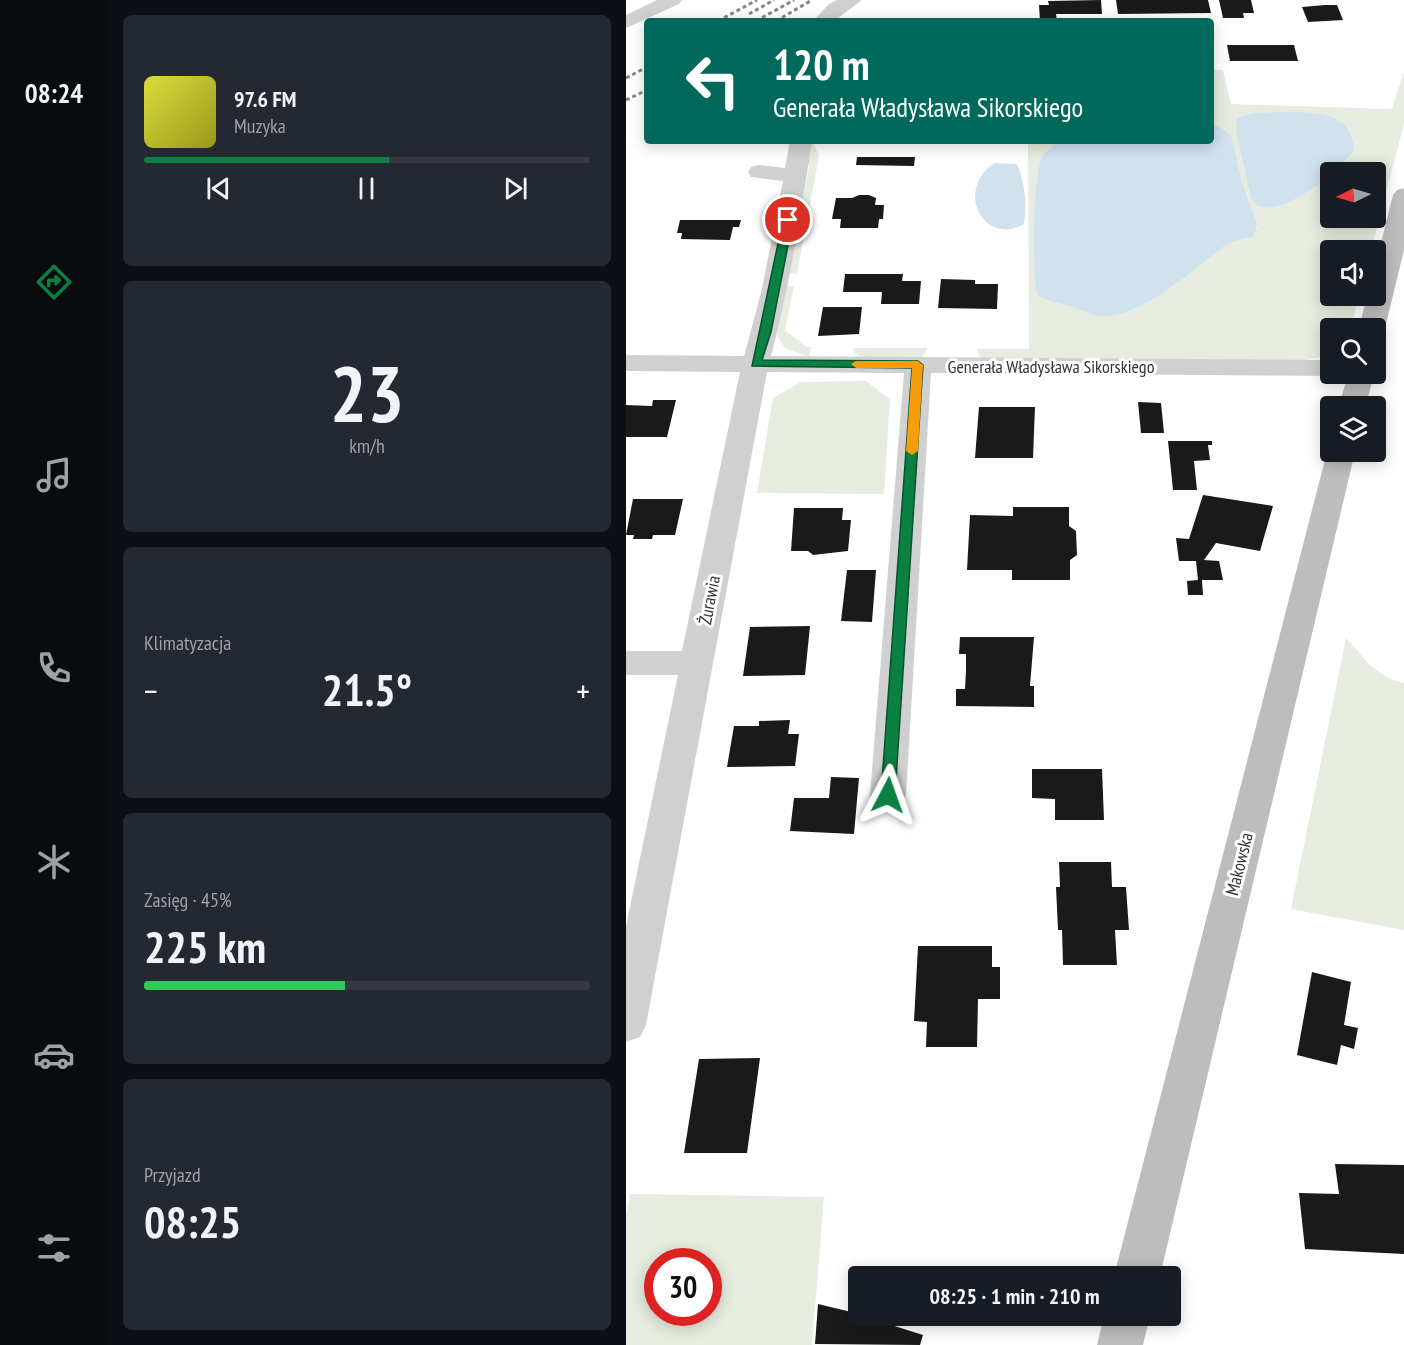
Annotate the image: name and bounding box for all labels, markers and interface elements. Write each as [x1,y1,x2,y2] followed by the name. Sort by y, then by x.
[773,37,870,92] text: 120 m
[674,42,752,120] icon: left
[25,76,83,110] text: 08:24
[234,85,296,113] text: 97.6 FM
[773,90,1083,124] text: Generała Władysława Sikorskiego
[234,113,286,139] text: Muzyka
[1320,162,1386,228] north arrow
[1320,162,1386,462] map controls
[202,172,235,205] icon: previous
[350,172,383,205] icon: pause
[499,172,532,205] icon: next
[762,194,813,245] pin
[771,203,804,236] icon: arrive
[1320,240,1386,306] button: sound
[33,261,75,303] icon: directions
[1320,318,1386,384] button: search
[330,343,404,444] text: 23
[948,355,1155,378] street label: Generała Władysława Sikorskiego
[1320,396,1386,462] button: layers
[349,433,385,459] text: km/h
[33,454,75,496] icon: music
[693,574,725,626] street label: Żurawia
[144,630,231,656] text: Klimatyzacja
[33,647,75,689] icon: phone
[322,660,412,718] text: 21.5°
[144,669,158,712] text: −
[576,669,590,712] text: +
[856,763,920,827] position arrow
[1220,830,1258,898] street label: Makowska
[33,841,75,883] icon: climate
[144,887,232,913] text: Zasięg · 45%
[144,917,266,975] text: 225 km
[33,1034,75,1076] icon: car
[144,1162,201,1188] text: Przyjazd
[144,1192,241,1250] text: 08:25
[33,1227,75,1269] icon: filters
[644,1248,722,1326] speed limit sign: 30
[929,1282,1100,1310] text: 08:25 · 1 min · 210 m

